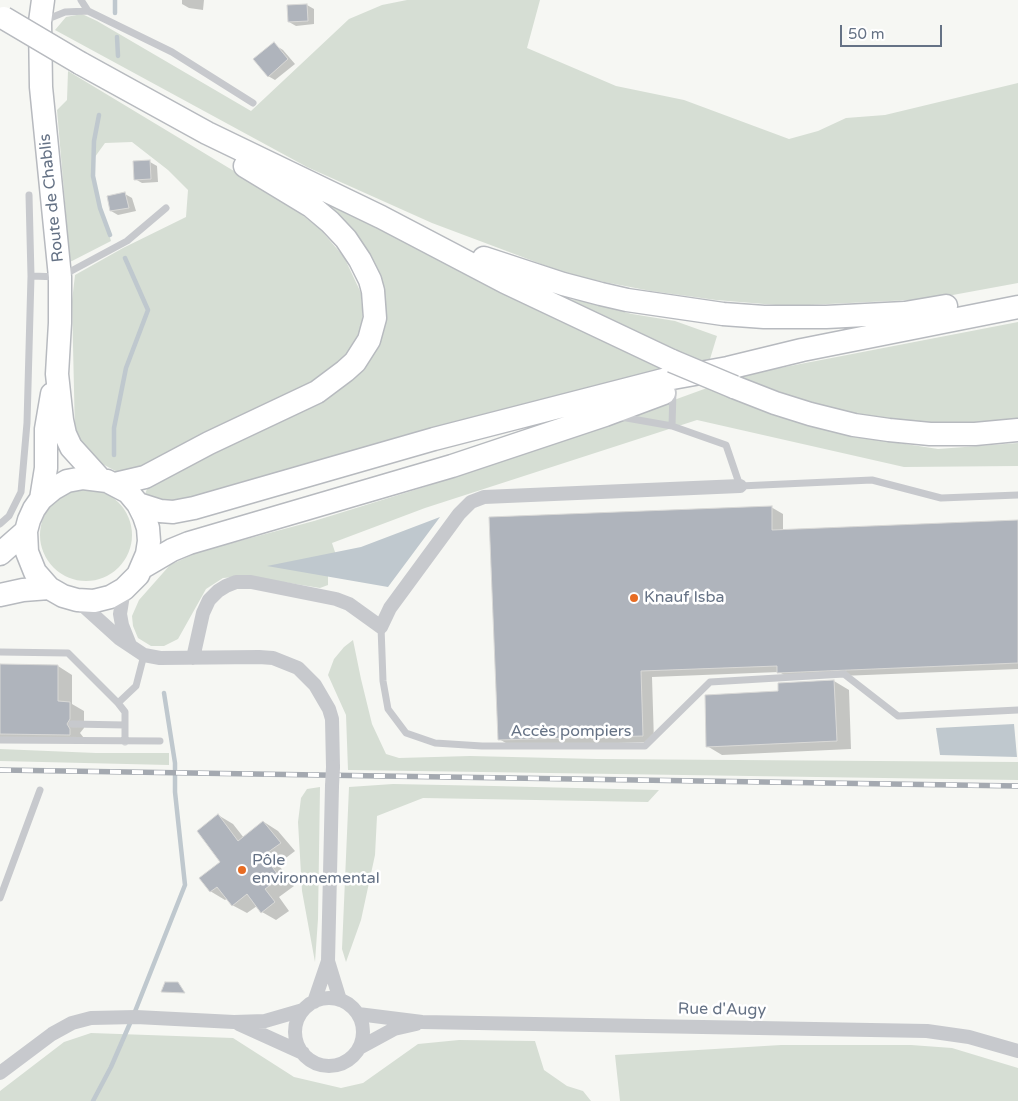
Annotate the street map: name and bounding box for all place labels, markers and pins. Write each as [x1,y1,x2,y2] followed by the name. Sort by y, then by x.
[644,588,725,608] place label: Knauf Isba
[628,592,640,604] marker: Knauf Isba
[252,851,380,889] place label: Pôle environnemental
[236,864,248,876] marker: Pôle environnemental

